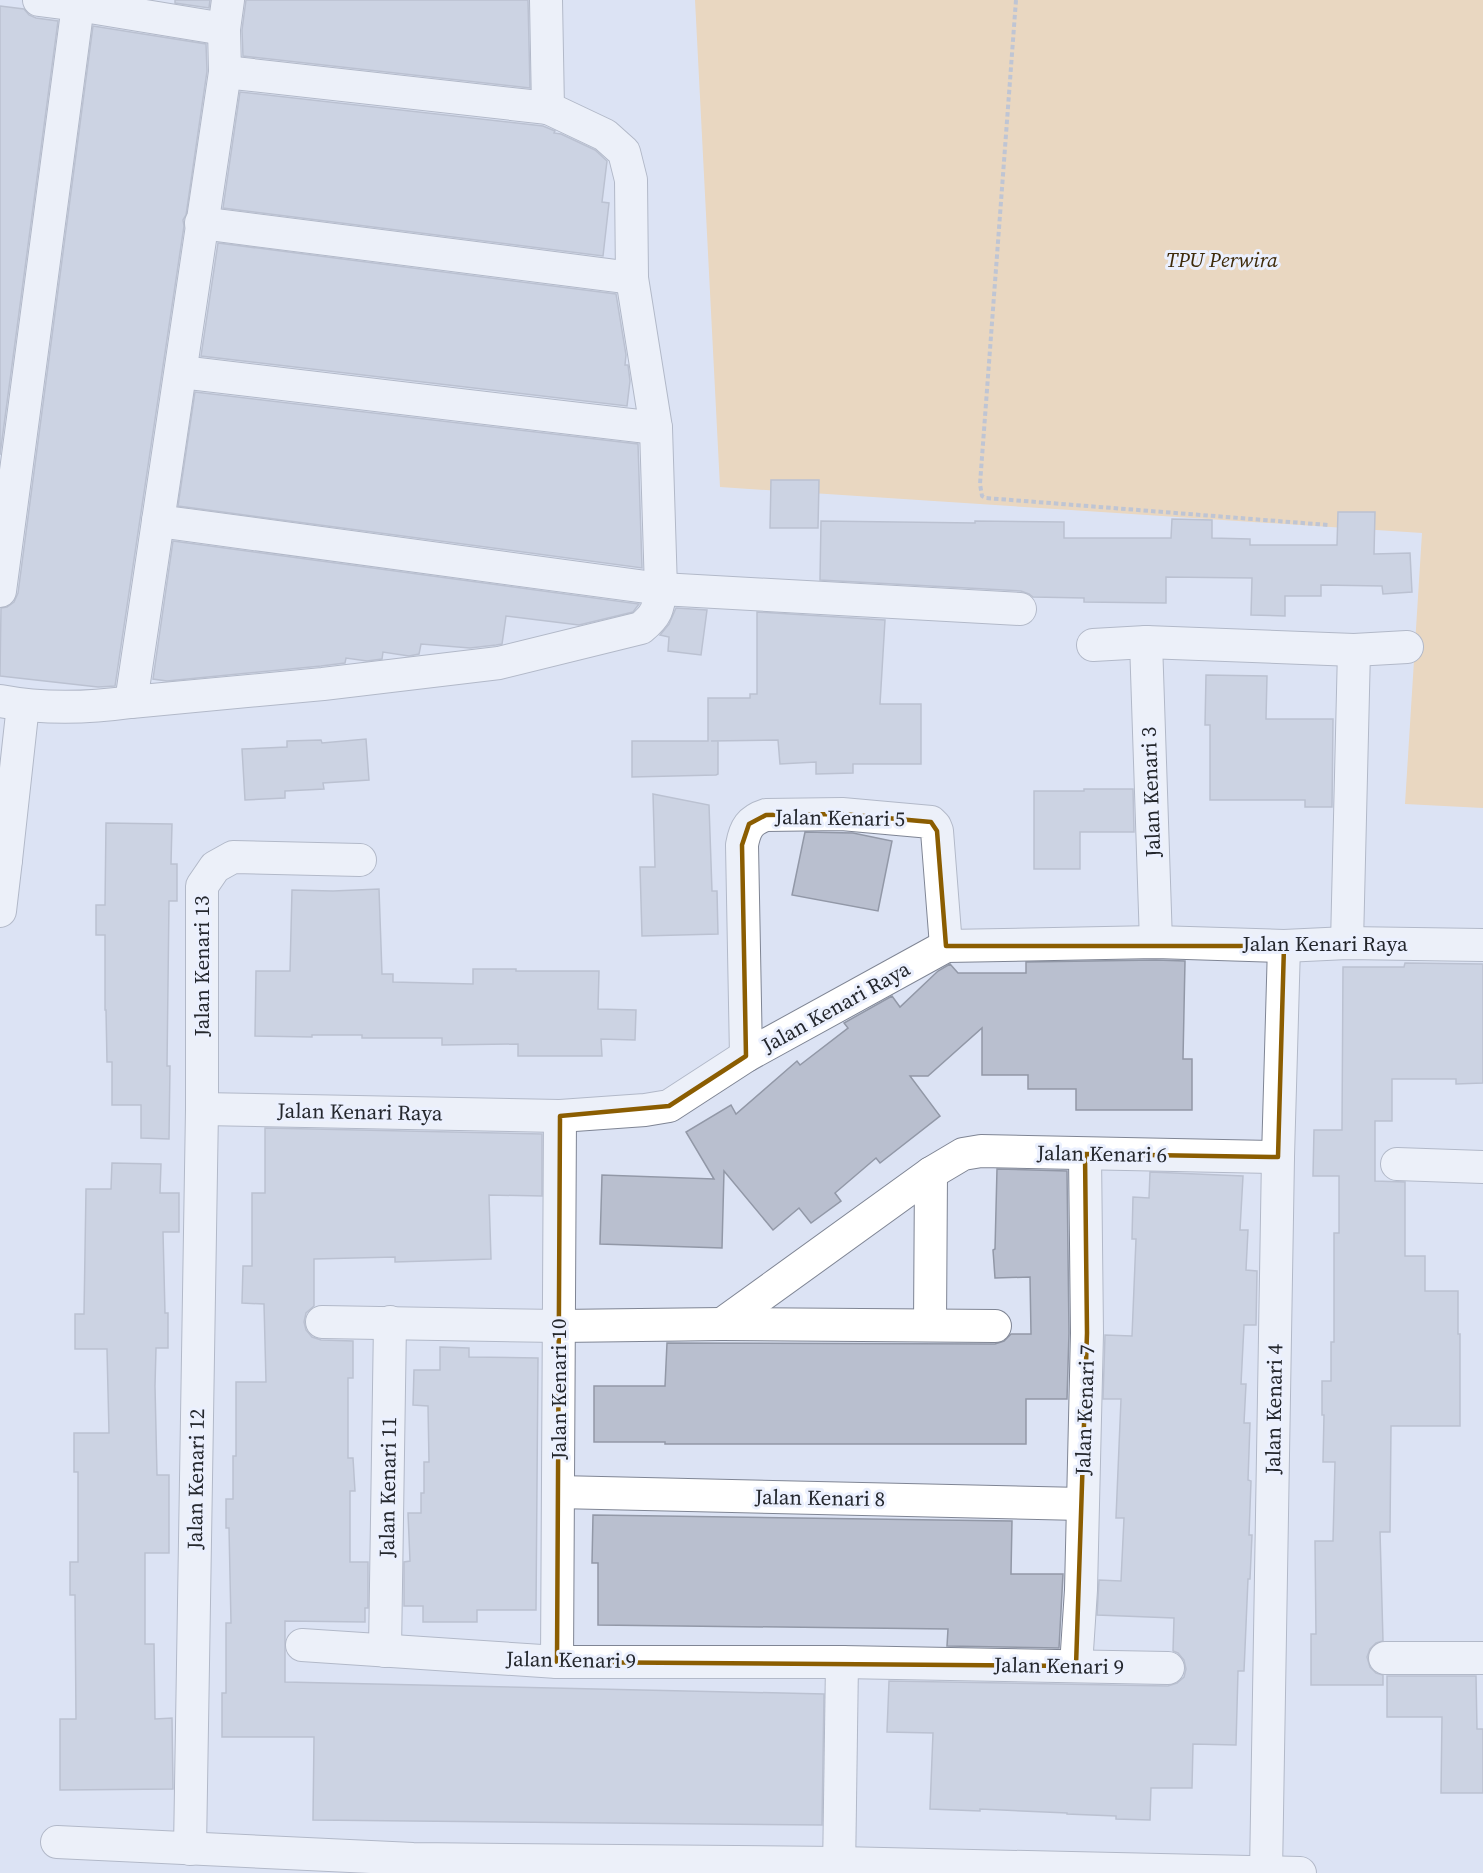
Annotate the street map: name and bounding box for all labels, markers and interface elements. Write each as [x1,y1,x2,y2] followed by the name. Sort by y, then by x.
[1166,245,1278,274] park label: TPU Perwira
[1134,726,1167,859] street label: Jalan Kenari 3
[774,802,905,833] street label: Jalan Kenari 5
[187,896,216,1037] street label: Jalan Kenari 13
[1241,929,1408,958] street label: Jalan Kenari Raya
[756,954,915,1060] street label: Jalan Kenari Raya
[276,1096,443,1127] street label: Jalan Kenari Raya
[1036,1138,1167,1169] street label: Jalan Kenari 6
[544,1319,573,1460] street label: Jalan Kenari 10
[1258,1343,1289,1475] street label: Jalan Kenari 4
[1068,1344,1101,1477] street label: Jalan Kenari 7
[180,1408,211,1551] street label: Jalan Kenari 12
[372,1416,403,1559] street label: Jalan Kenari 11
[754,1482,885,1513] street label: Jalan Kenari 8
[505,1644,636,1675] street label: Jalan Kenari 9
[993,1650,1124,1681] street label: Jalan Kenari 9

